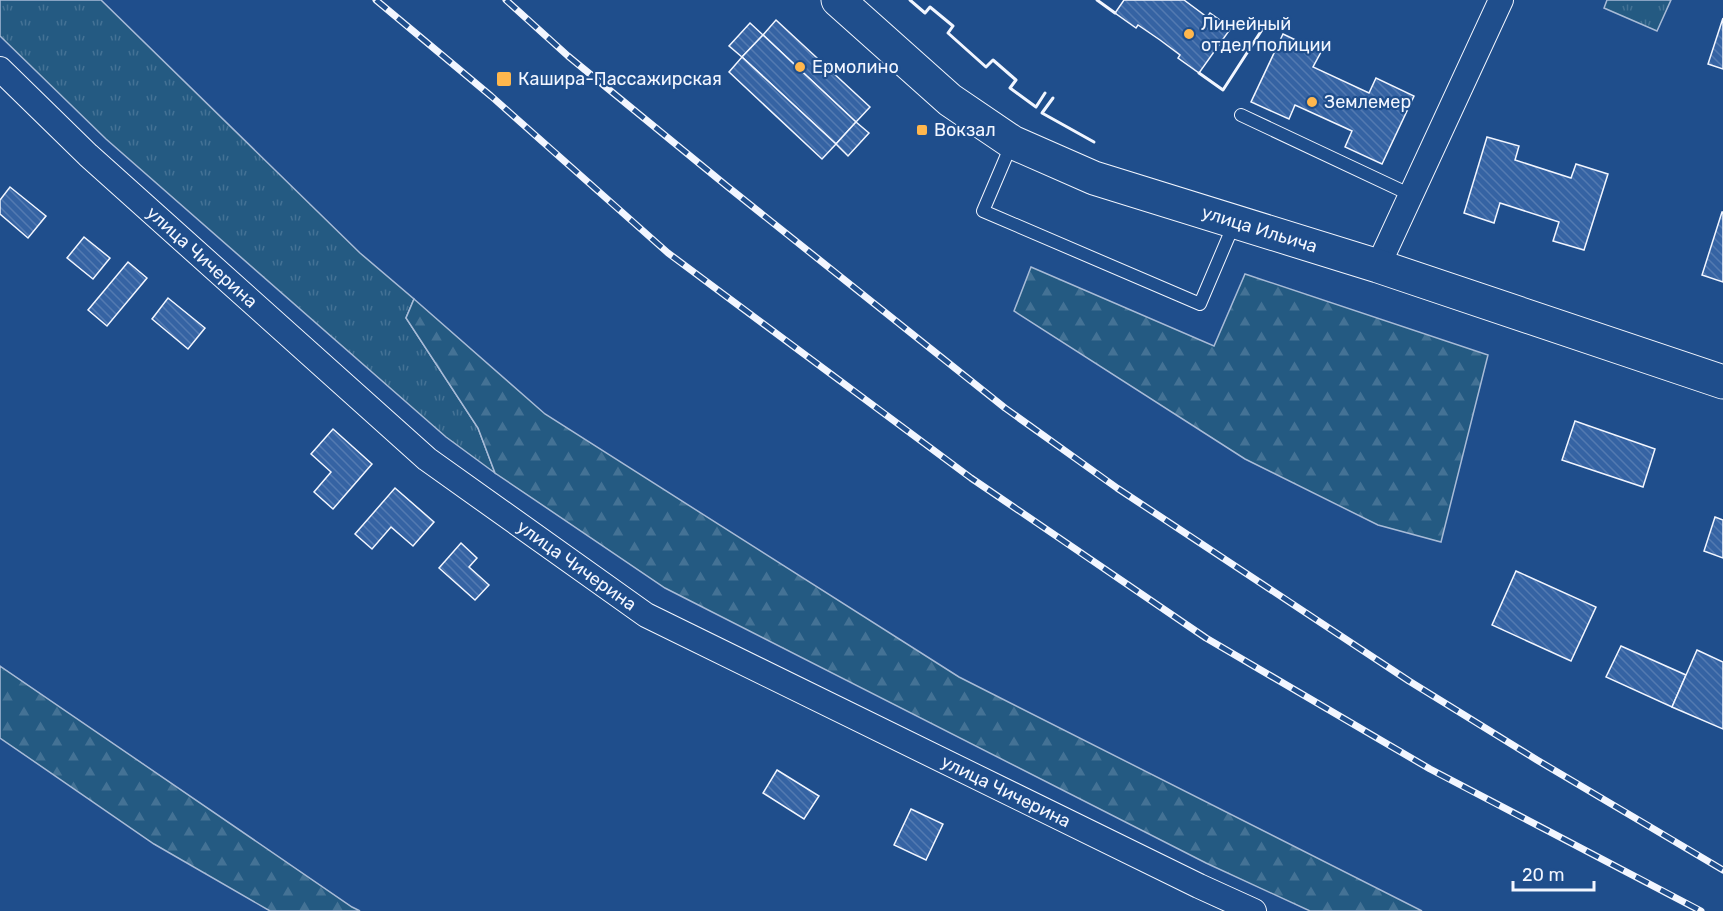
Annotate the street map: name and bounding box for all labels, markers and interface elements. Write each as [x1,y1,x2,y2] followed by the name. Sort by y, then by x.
[1201,13,1331,56] place label: Линейный отдел полиции
[1182,27,1196,41] marker: Линейный отдел полиции
[812,56,899,78] place label: Ермолино
[793,60,807,74] marker: Ермолино
[518,68,722,90] place label: Кашира-Пассажирская
[495,70,513,88] marker: Кашира-Пассажирская
[1324,91,1411,113] place label: Землемер
[1305,95,1319,109] marker: Землемер
[934,119,996,141] place label: Вокзал
[915,123,929,137] marker: Вокзал
[1199,201,1320,258] street label: улица Ильича
[142,202,262,313] street label: улица Чичерина
[513,515,641,616] street label: улица Чичерина
[937,750,1074,832] street label: улица Чичерина
[1513,854,1594,892] scale bar
[1522,864,1564,886] text: 20 m

